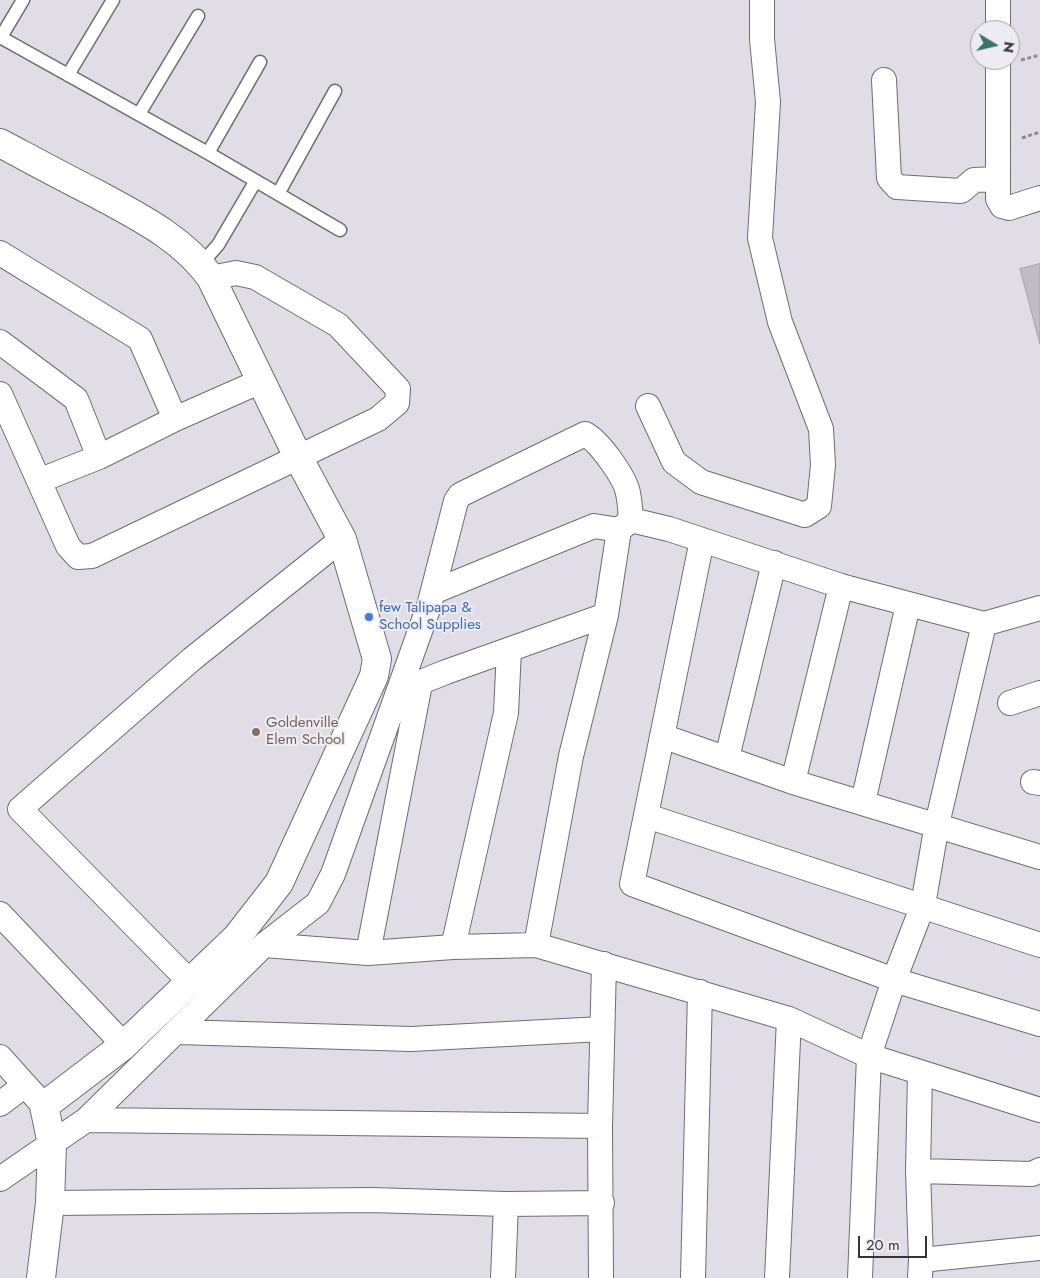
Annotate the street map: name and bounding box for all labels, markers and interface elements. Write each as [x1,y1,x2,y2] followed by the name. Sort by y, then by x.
[970,20,1020,70] north arrow
[998,40,1020,54] text: N
[379,599,481,634] place label: few Talipapa & School Supplies
[363,611,375,623] marker: few Talipapa & School Supplies
[266,714,345,749] place label: Goldenville Elem School
[250,726,262,738] marker: Goldenville Elem School
[860,1226,929,1258] scale bar
[866,1234,900,1256] text: 20 m

